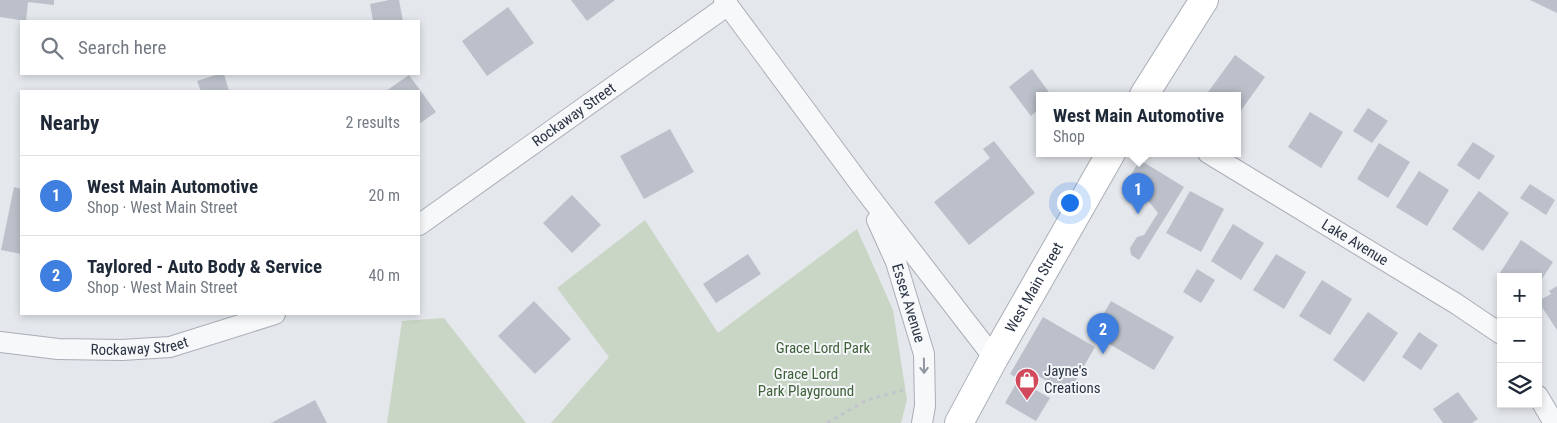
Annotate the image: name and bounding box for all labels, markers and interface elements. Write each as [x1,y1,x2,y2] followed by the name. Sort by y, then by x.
[20,20,420,75] search box
[38,34,66,62] icon: search
[78,36,166,59] text: Search here
[529,79,619,151] street label: Rockaway Street
[1036,92,1241,157] popup
[1053,104,1224,127] text: West Main Automotive
[40,111,99,135] text: Nearby
[345,113,400,132] text: 2 results
[1053,127,1085,146] text: Shop
[1122,173,1154,214] pin: 1
[87,175,258,198] text: West Main Automotive
[52,186,60,205] text: 1
[368,186,400,205] text: 20 m
[1057,190,1083,216] your location
[87,198,238,217] text: Shop · West Main Street
[1318,215,1392,269] street label: Lake Avenue
[1001,239,1067,336] street label: West Main Street
[87,255,322,278] text: Taylored - Auto Body & Service
[888,261,929,345] street label: Essex Avenue
[52,266,60,285] text: 2
[368,266,400,285] text: 40 m
[1497,273,1542,408] map controls
[1497,273,1542,318] button: +
[87,278,238,297] text: Shop · West Main Street
[1087,313,1119,354] pin: 2
[1497,318,1542,363] button: −
[90,333,190,359] street label: Rockaway Street
[776,339,870,357] park label: Grace Lord Park
[919,358,929,374] one-way arrow
[1044,362,1101,397] place label: Jayne's Creations
[1497,363,1542,408] button: layers
[758,365,854,400] park label: Grace Lord Park Playground
[1014,367,1040,401] shop icon: Jayne's Creations

